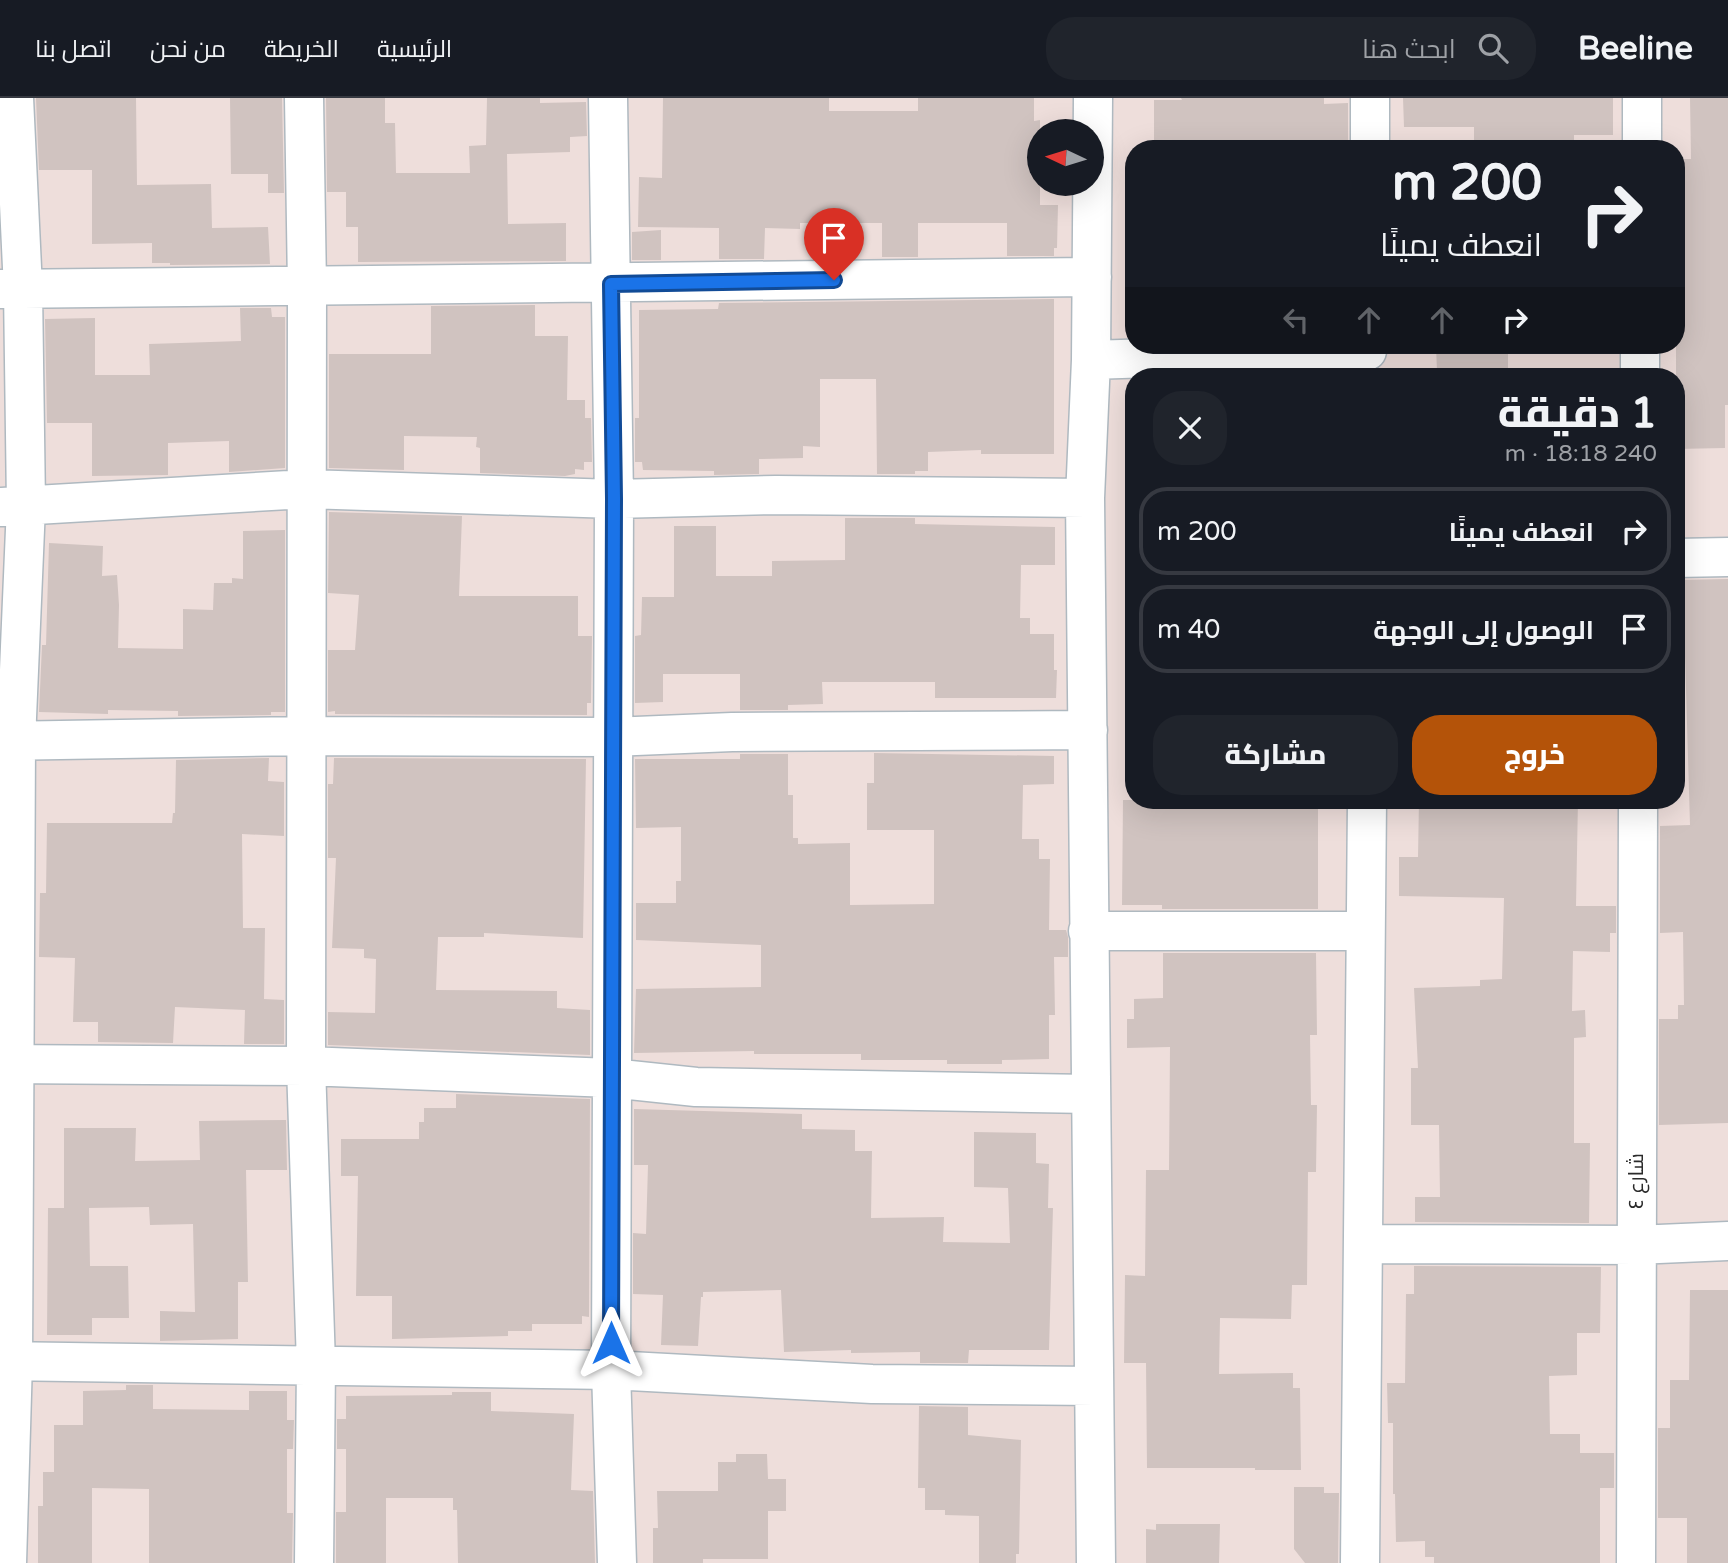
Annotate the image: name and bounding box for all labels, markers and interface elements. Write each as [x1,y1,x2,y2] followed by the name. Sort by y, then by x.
[1046,17,1536,80] search box
[1474,29,1512,67] icon: search
[1578,29,1693,68] text: Beeline
[1362,34,1456,65] text: ابحث هنا
[35,35,112,64] text: اتصل بنا
[150,35,226,64] text: من نحن
[264,35,339,64] text: الخريطة
[377,35,452,64] text: الرئيسية
[1027,119,1104,196] north arrow
[1027,119,1104,196] map controls
[1392,154,1542,213] text: 200 m
[1566,168,1657,259] icon: right
[804,208,864,280] pin
[815,219,853,257] icon: arrive
[1380,227,1542,265] text: انعطف يمينًا
[1277,301,1315,339] icon: left
[1350,301,1388,339] icon: ahead
[1423,301,1461,339] icon: ahead
[1496,301,1534,339] icon: right
[1498,388,1657,439] text: 1 دقيقة
[1153,391,1227,465] button: close
[1505,440,1657,468] text: 240 m · 18:18
[1615,512,1653,550] icon: right
[1157,516,1237,547] text: 200 m
[1449,517,1594,548] text: انعطف يمينًا
[1615,610,1653,648] icon: arrive
[1157,614,1220,645] text: 40 m
[1373,615,1594,646] text: الوصول إلى الوجهة
[1153,715,1398,795] button: مشاركة
[1412,715,1657,795] button: خروج
[1624,1153,1650,1209] street label: شارع ٤
[574,1306,648,1380] position arrow

